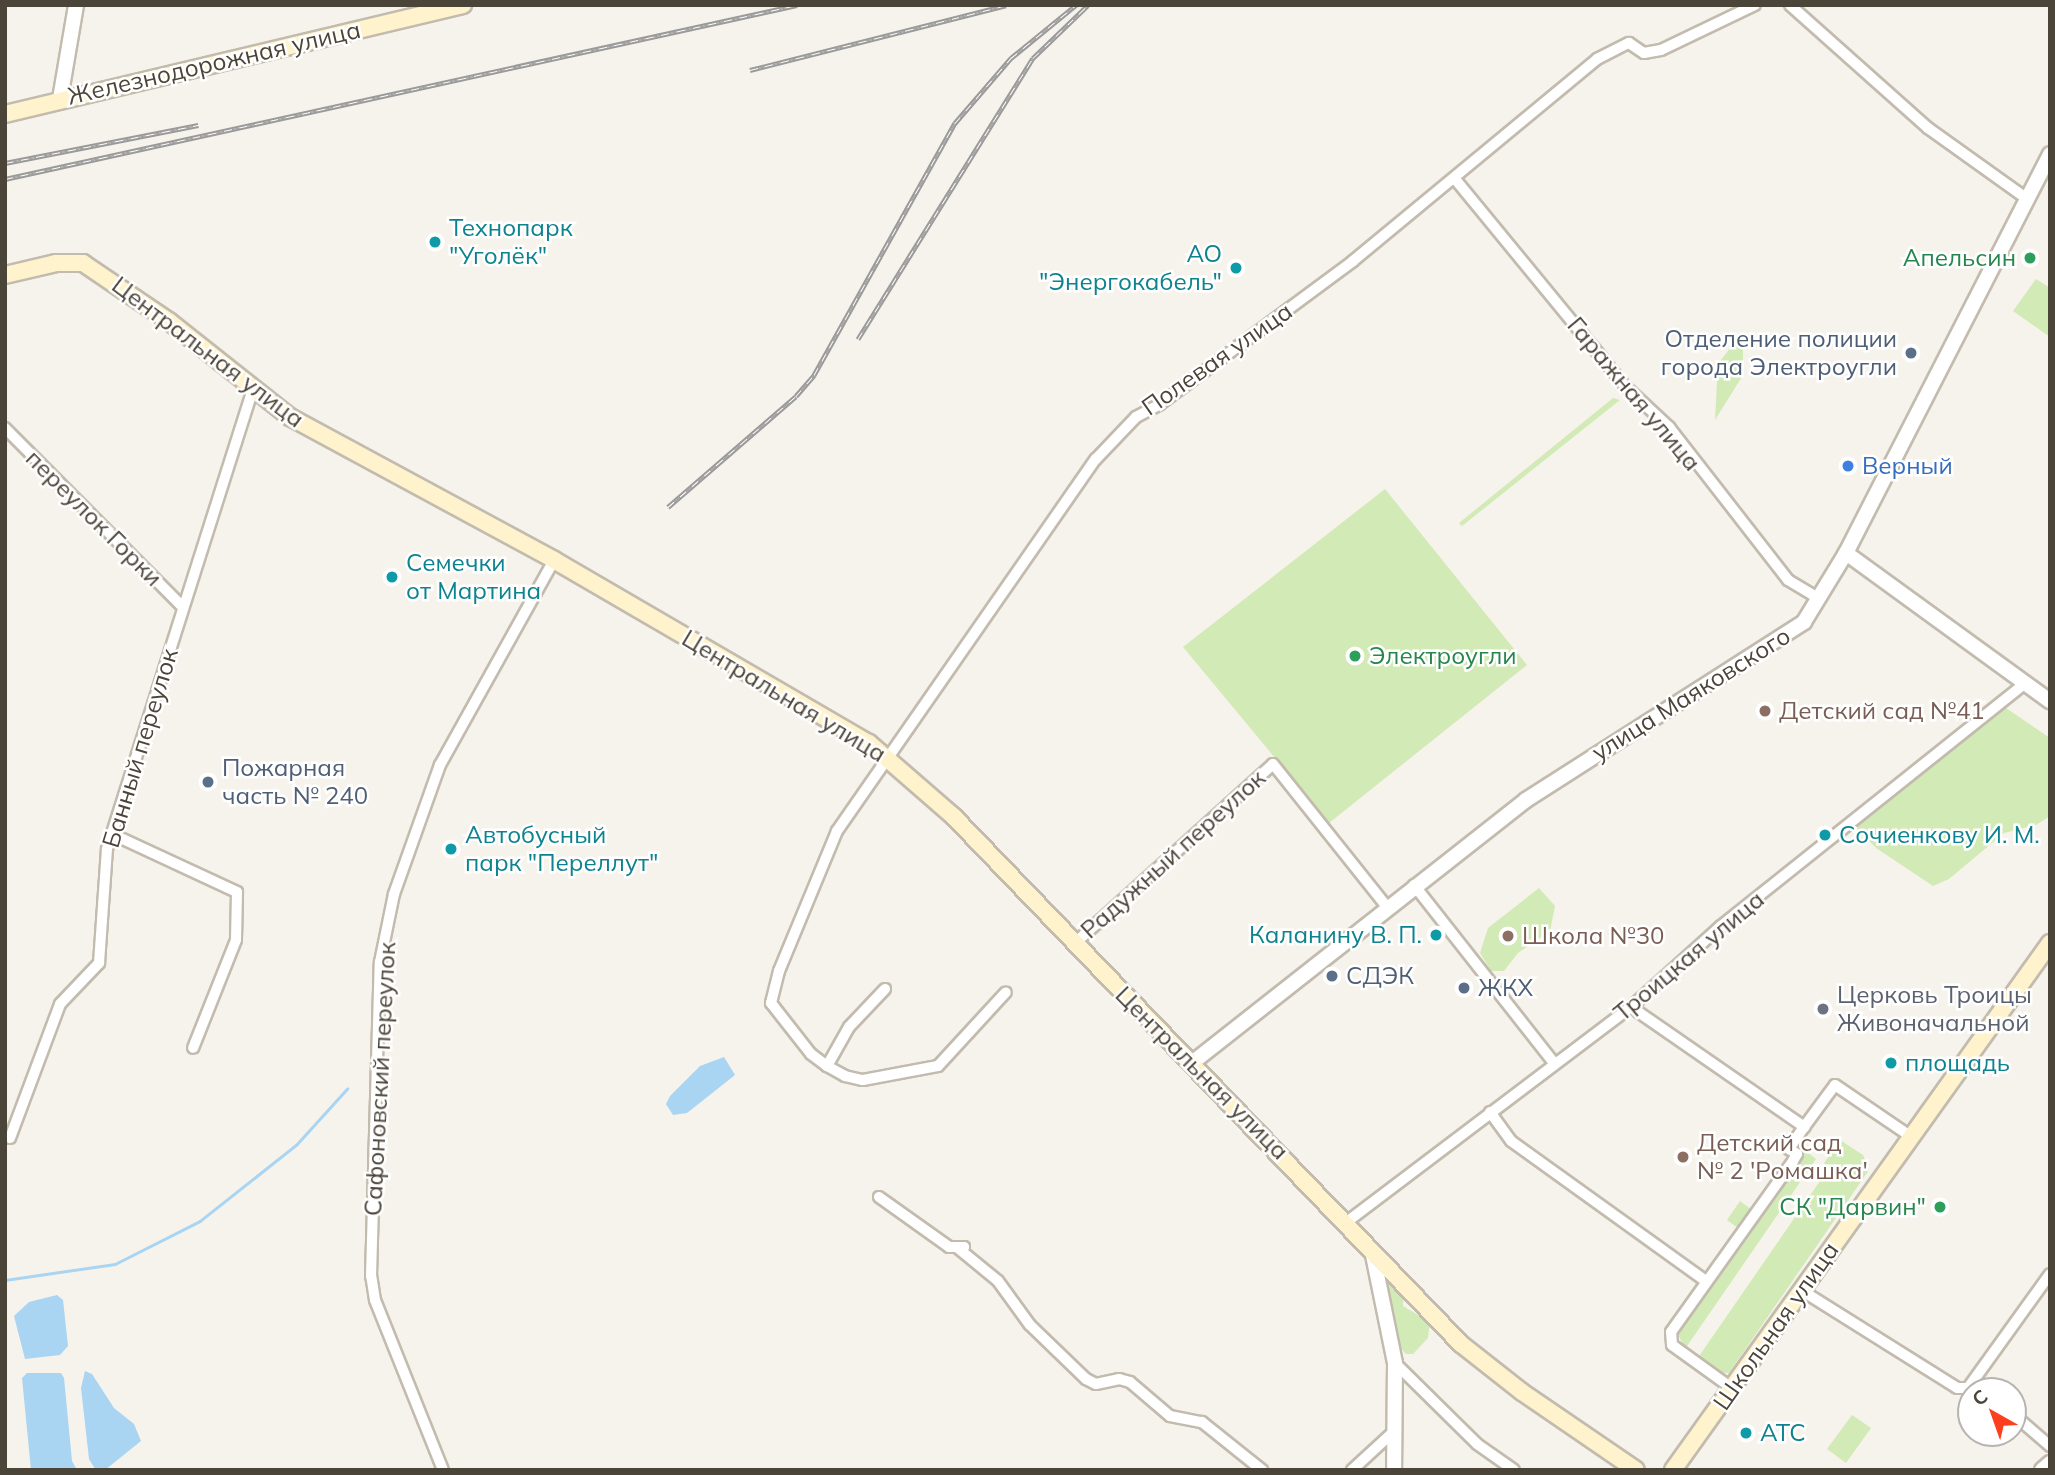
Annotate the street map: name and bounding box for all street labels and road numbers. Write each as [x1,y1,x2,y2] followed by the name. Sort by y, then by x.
[65,15,363,111] street label: Железнодорожная улица
[106,270,310,434] street label: Центральная улица
[1136,296,1298,422] street label: Полевая улица
[1561,311,1707,477] street label: Гаражная улица
[20,444,168,592] street label: переулок Горки
[1586,621,1796,767] street label: улица Маяковского
[677,624,891,768] street label: Центральная улица
[96,645,184,851] street label: Банный переулок
[1075,764,1271,944] street label: Радужный переулок
[1608,885,1770,1027] street label: Троицкая улица
[358,941,402,1217] street label: Сафоновский переулок
[1110,981,1294,1165] street label: Центральная улица
[1707,1237,1845,1415] street label: Школьная улица

